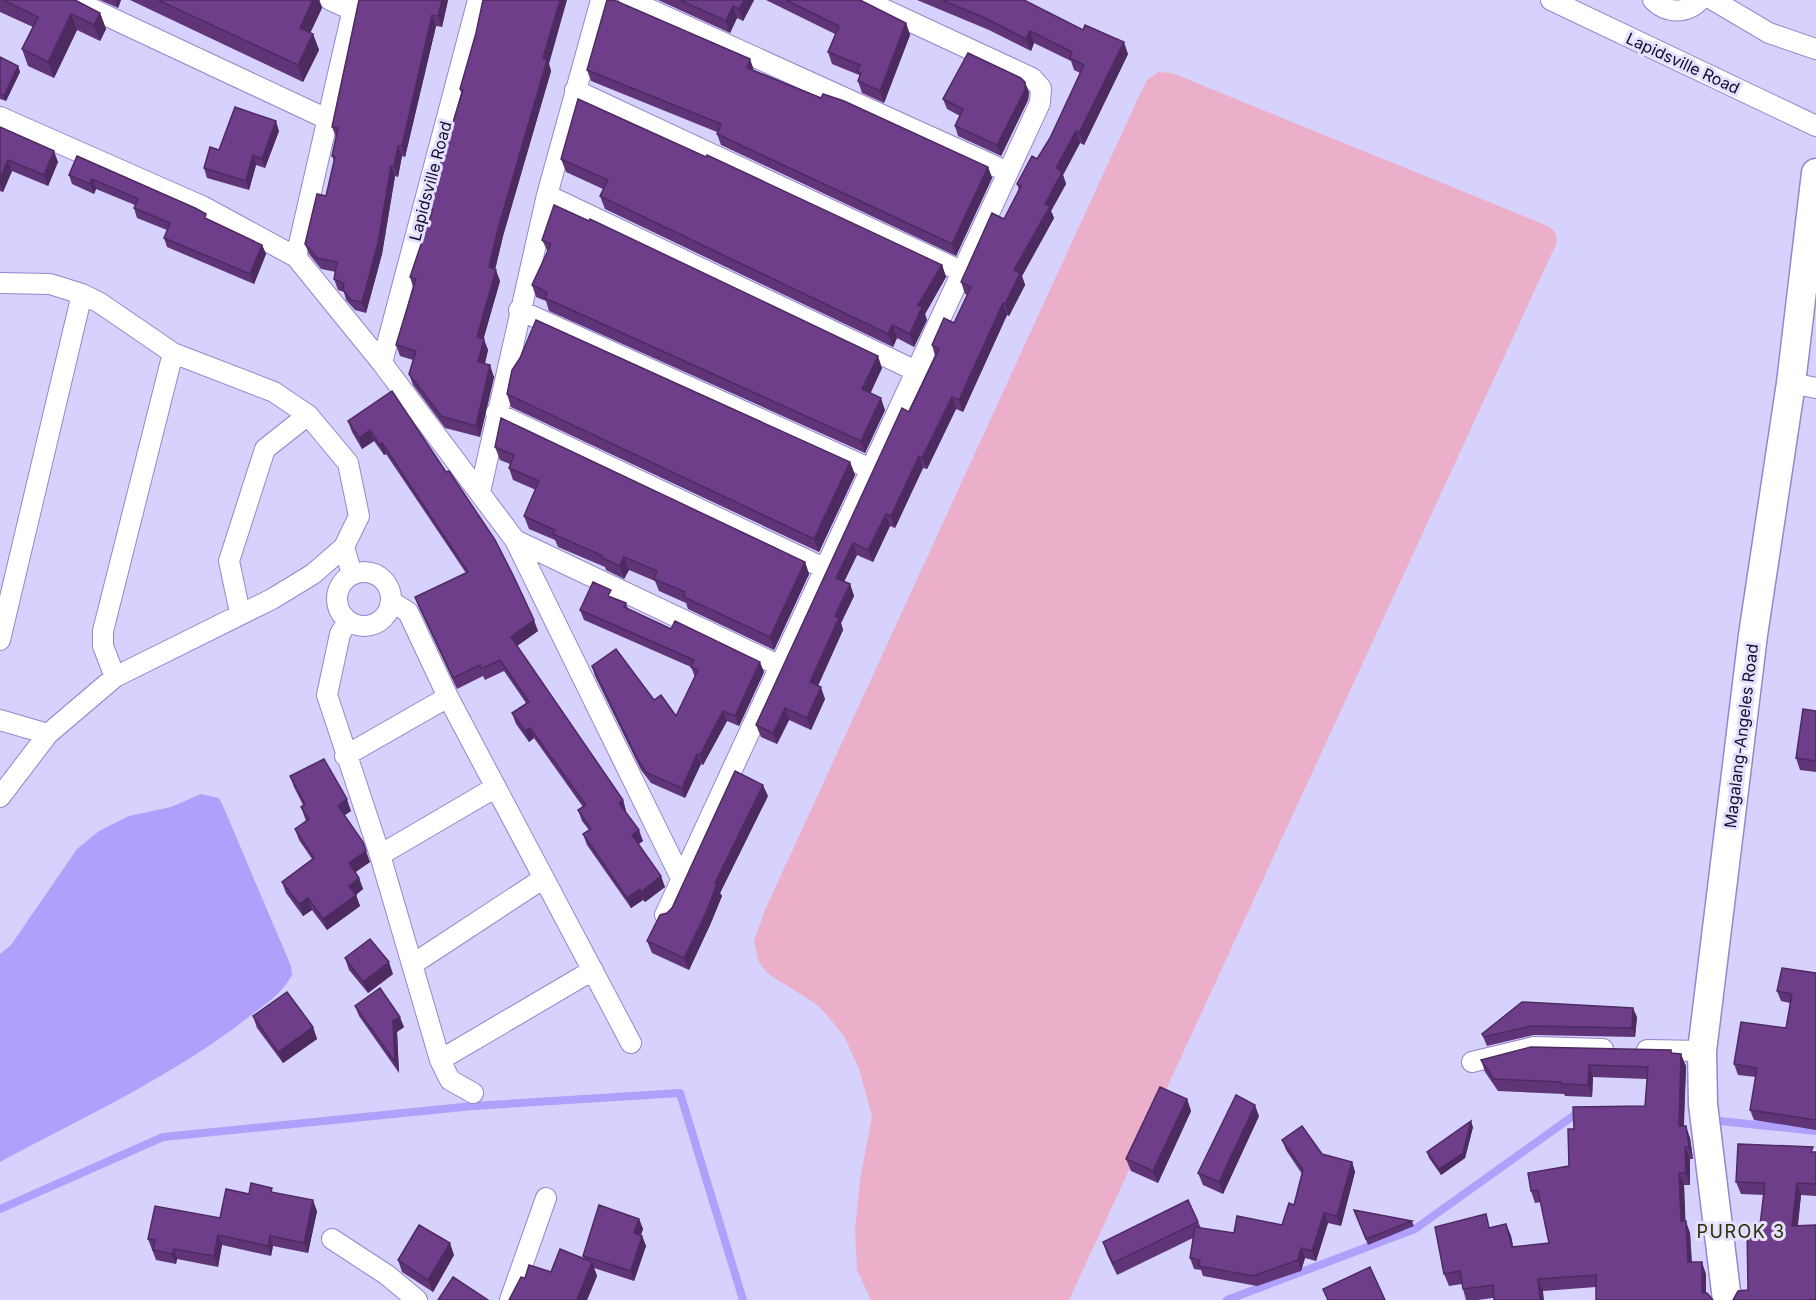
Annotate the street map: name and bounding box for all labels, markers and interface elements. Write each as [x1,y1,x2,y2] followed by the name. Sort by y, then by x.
[1623,28,1743,98] street label: Lapidsville Road
[404,119,456,243] street label: Lapidsville Road
[1720,643,1762,829] street label: Magalang-Angeles Road
[1696,1221,1786,1242] district label: PUROK 3

